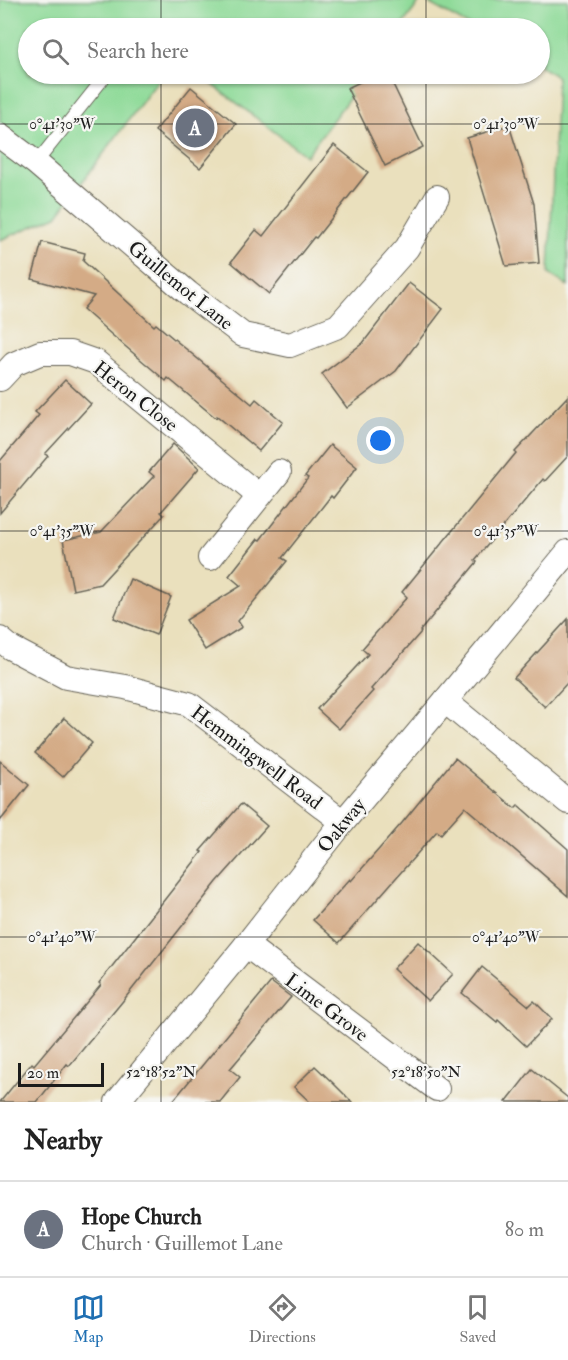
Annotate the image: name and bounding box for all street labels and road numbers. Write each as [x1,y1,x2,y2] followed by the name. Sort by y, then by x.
[123,235,238,335] street label: Guillemot Lane
[88,356,183,437] street label: Heron Close
[186,700,327,815] street label: Hemmingwell Road
[312,792,372,858] street label: Oakway
[280,968,373,1047] street label: Lime Grove

